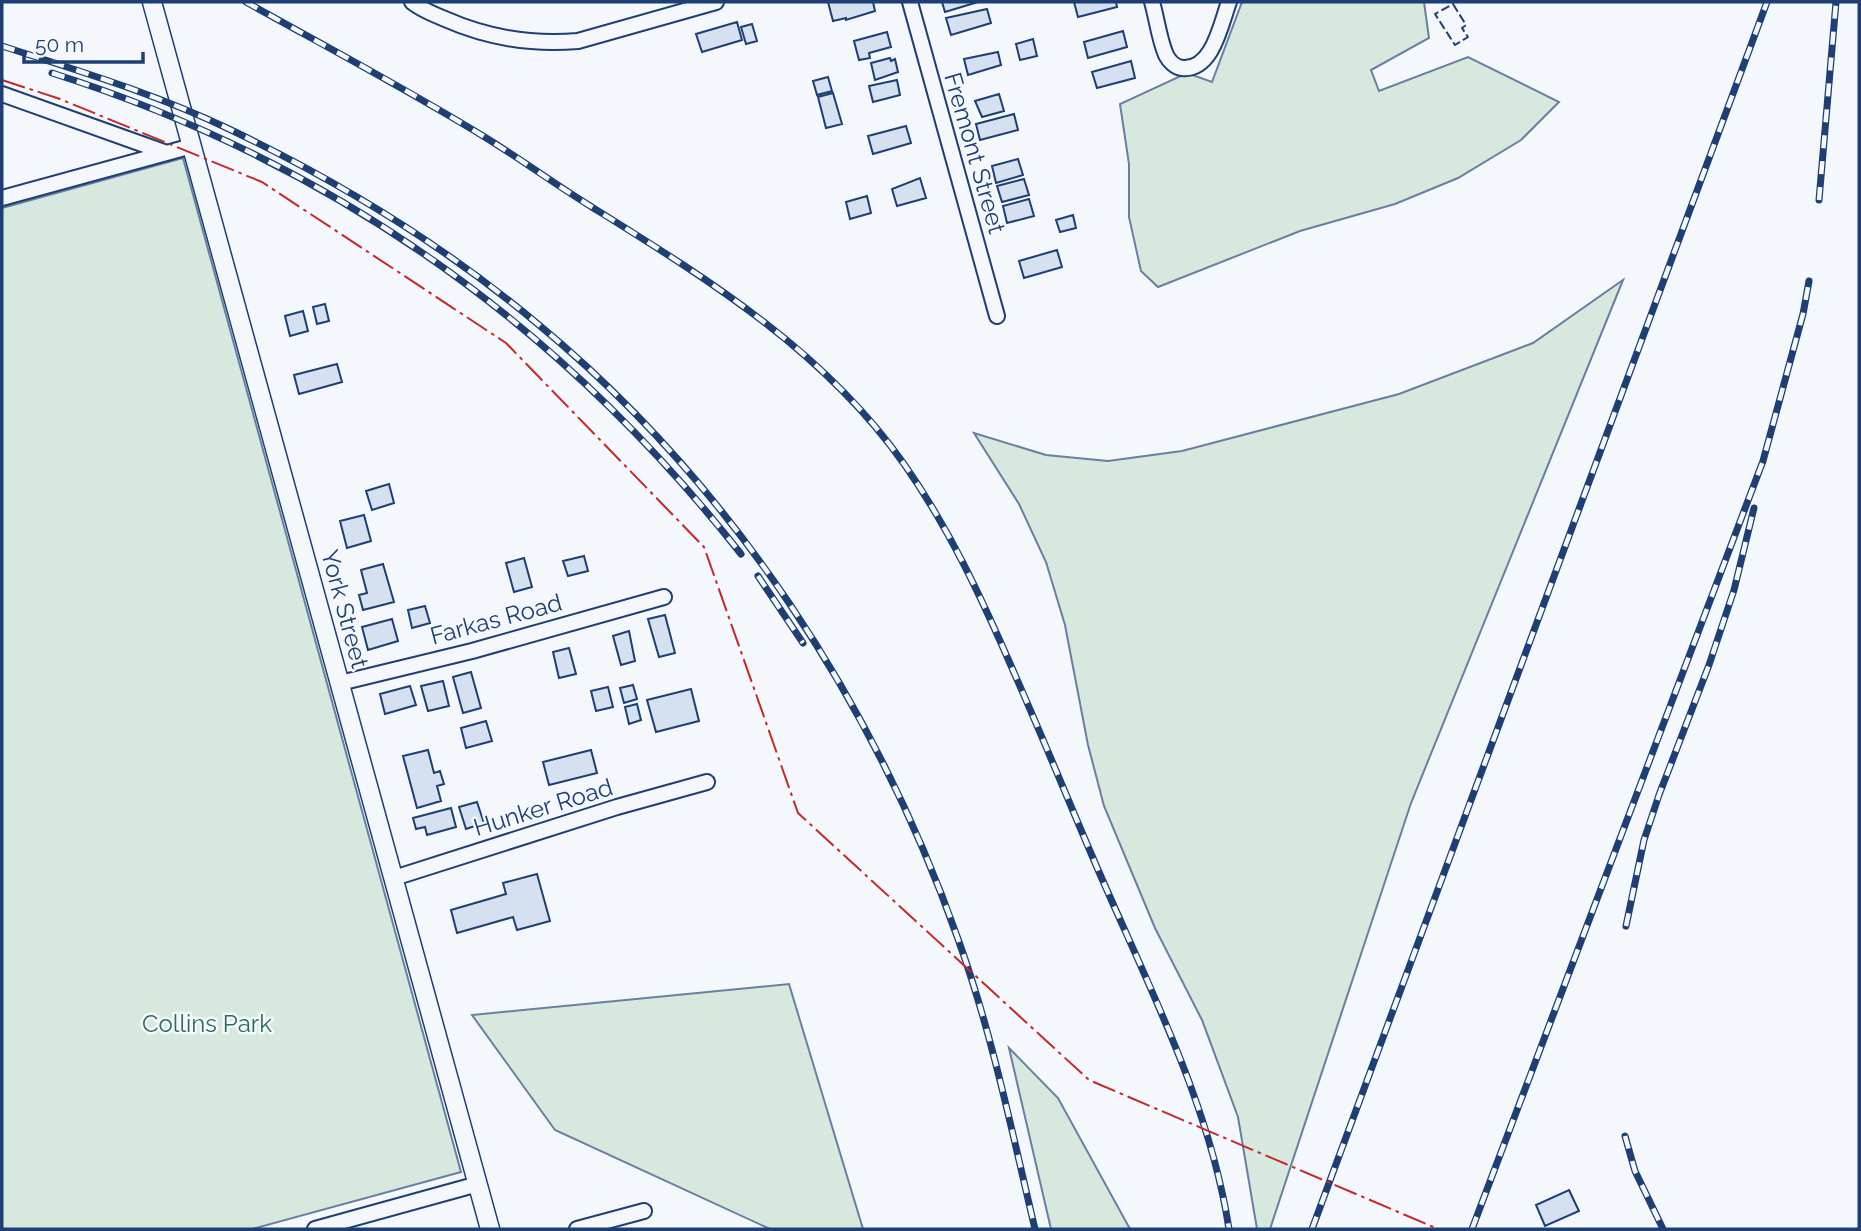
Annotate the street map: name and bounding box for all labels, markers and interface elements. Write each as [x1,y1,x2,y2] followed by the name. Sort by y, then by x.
[24,21,144,65] scale bar
[35,32,84,57] text: 50 m
[938,69,1012,237] street label: Fremont Street
[315,547,375,671] street label: York Street
[427,588,565,650] street label: Farkas Road
[470,772,616,842] street label: Hunker Road
[142,1009,272,1038] park label: Collins Park

